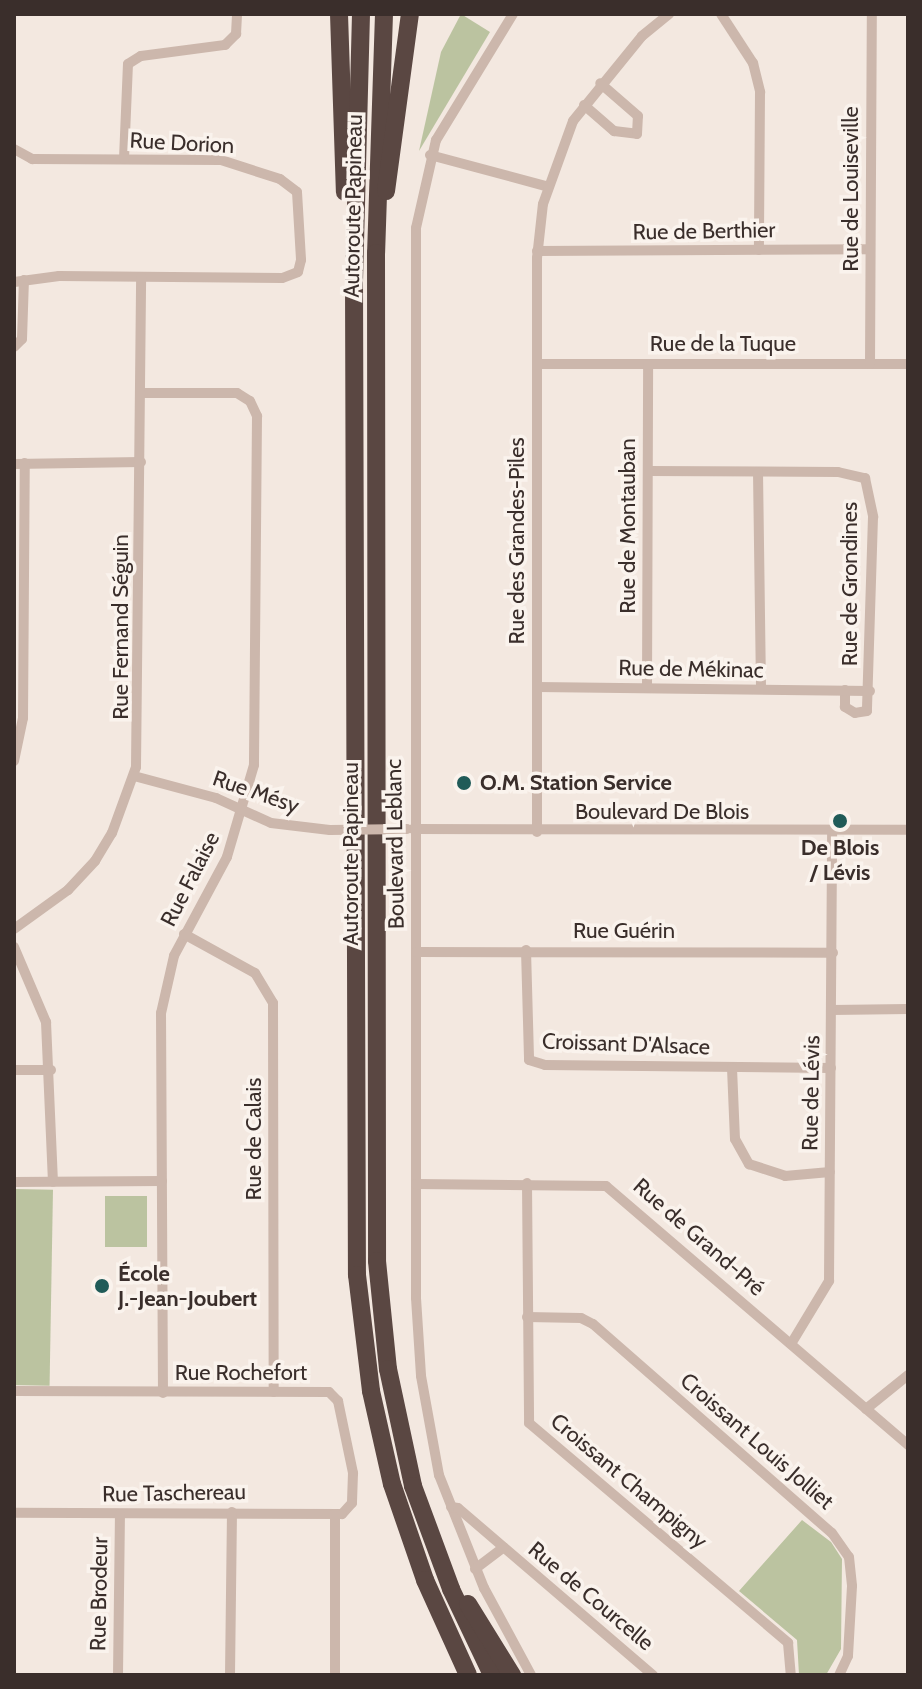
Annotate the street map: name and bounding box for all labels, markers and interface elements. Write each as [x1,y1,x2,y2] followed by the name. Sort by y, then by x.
[838,106,864,272] street label: Rue de Louiseville
[338,114,368,298] street label: Autoroute Papineau
[129,127,235,159] street label: Rue Dorion
[632,217,776,245] street label: Rue de Berthier
[650,331,796,357] street label: Rue de la Tuque
[504,437,530,645] street label: Rue des Grandes-Piles
[615,438,641,614] street label: Rue de Montauban
[837,502,863,666] street label: Rue de Grondines
[108,534,134,720] street label: Rue Fernand Séguin
[618,655,764,683] street label: Rue de Mékinac
[380,759,410,929] street label: Boulevard Leblanc
[338,762,364,946] street label: Autoroute Papineau
[209,765,303,819] street label: Rue Mésy
[480,770,672,796] place label: O.M. Station Service
[455,774,473,792] marker: O.M. Station Service
[575,799,749,825] street label: Boulevard De Blois
[831,812,849,830] marker: De Blois / Lévis
[155,827,225,931] street label: Rue Falaise
[801,834,879,886] place label: De Blois / Lévis
[573,918,675,944] street label: Rue Guérin
[541,1028,711,1060] street label: Croissant D'Alsace
[797,1035,825,1151] street label: Rue de Lévis
[241,1078,267,1200] street label: Rue de Calais
[628,1173,770,1301] street label: Rue de Grand-Pré
[118,1260,257,1312] place label: École J.-Jean-Joubert
[93,1277,111,1295] marker: École J.-Jean-Joubert
[175,1360,307,1386] street label: Rue Rochefort
[675,1367,839,1515] street label: Croissant Louis Jolliet
[545,1408,713,1554] street label: Croissant Champigny
[102,1479,246,1507] street label: Rue Taschereau
[523,1536,659,1656] street label: Rue de Courcelle
[85,1537,113,1651] street label: Rue Brodeur

